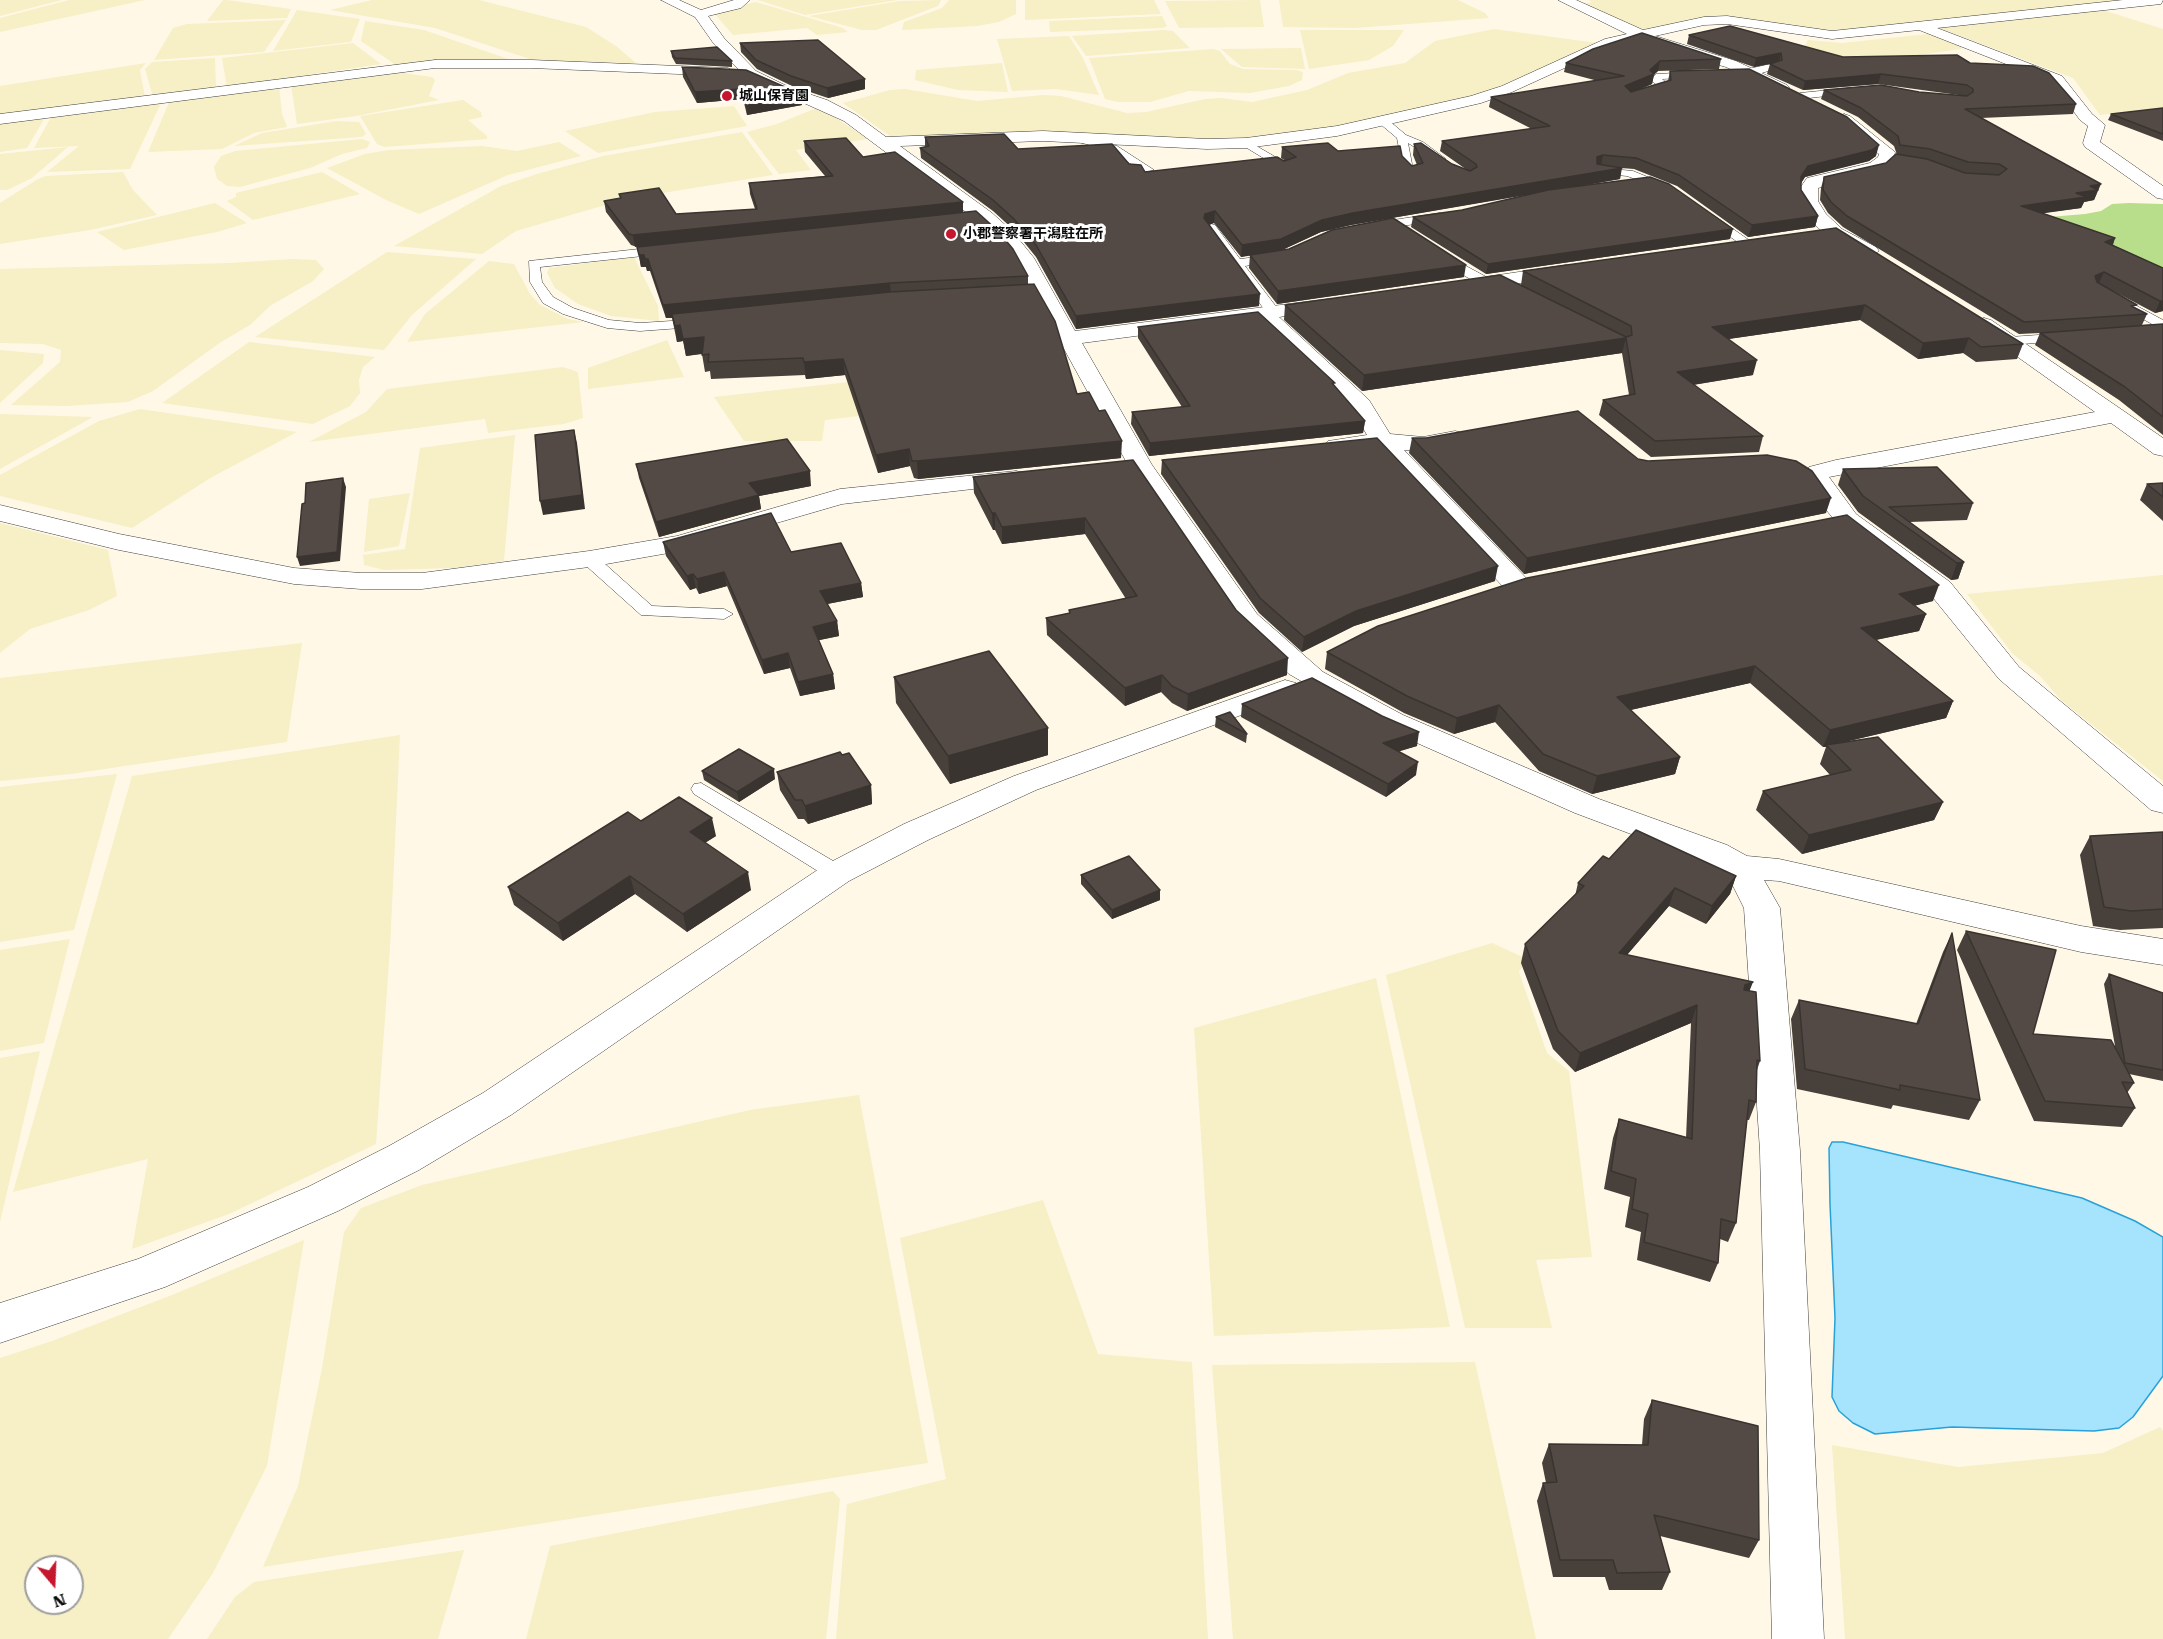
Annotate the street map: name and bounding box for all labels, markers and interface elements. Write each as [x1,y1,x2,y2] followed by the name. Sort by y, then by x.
[739,88,809,104] place label: 城山保育園
[720,89,734,103] marker: 城山保育園
[963,226,1103,242] place label: 小郡警察署干潟駐在所
[944,227,958,241] marker: 小郡警察署干潟駐在所
[24,1555,84,1615] north arrow
[50,1590,68,1612] text: N

